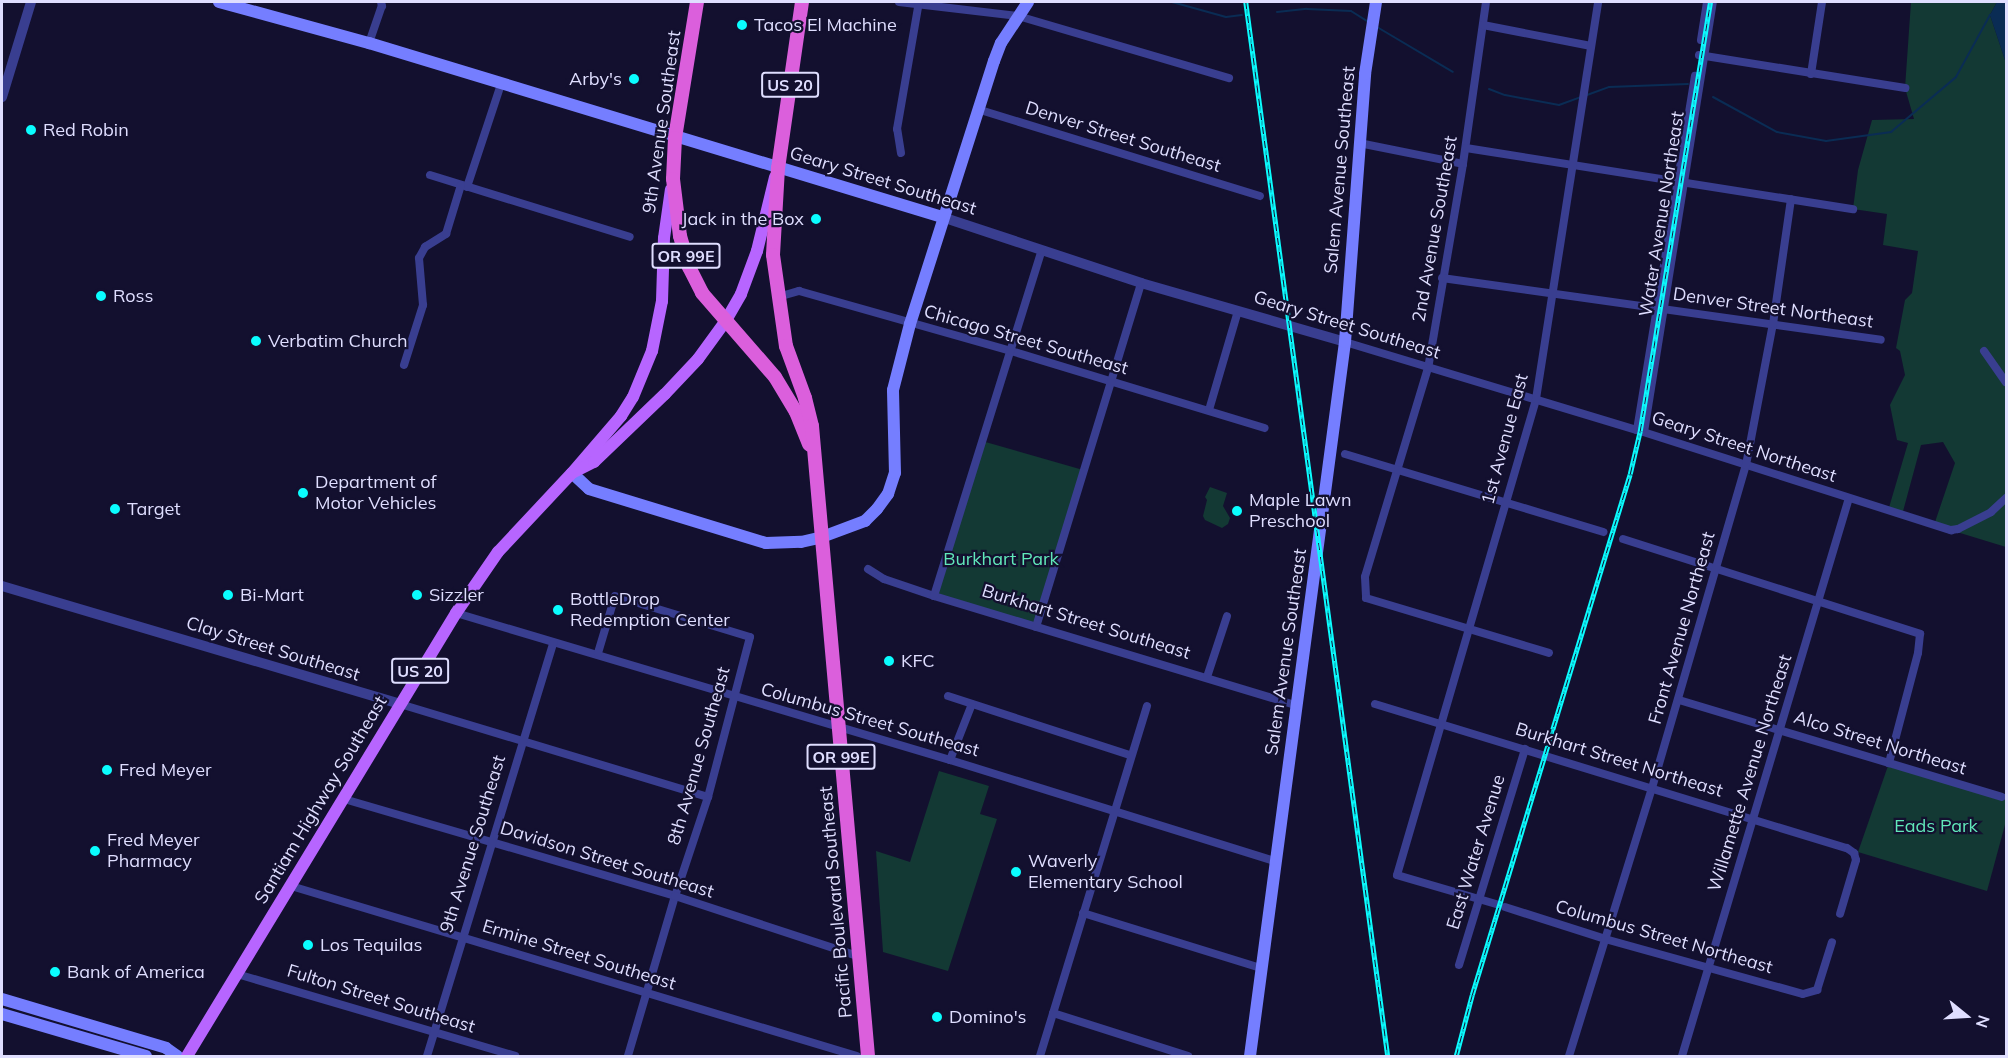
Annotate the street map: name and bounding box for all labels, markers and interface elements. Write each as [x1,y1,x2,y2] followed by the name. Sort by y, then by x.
[754,14,897,36] place label: Tacos El Machine
[735,18,749,32] marker: Tacos El Machine
[638,29,686,215] street label: 9th Avenue Southeast
[1320,65,1360,275] street label: Salem Avenue Southeast
[569,68,622,90] place label: Arby's
[627,72,641,86] marker: Arby's
[760,72,820,98] road number: US 20
[1023,97,1223,177] street label: Denver Street Southeast
[1635,110,1689,318] street label: Water Avenue Northeast
[43,119,129,141] place label: Red Robin
[24,123,38,137] marker: Red Robin
[1408,134,1462,324] street label: 2nd Avenue Southeast
[787,142,979,220] street label: Geary Street Southeast
[682,208,804,230] place label: Jack in the Box
[809,212,823,226] marker: Jack in the Box
[652,243,720,269] road number: OR 99E
[1672,283,1874,333] street label: Denver Street Northeast
[113,285,153,307] place label: Ross
[1251,286,1443,364] street label: Geary Street Southeast
[94,289,108,303] marker: Ross
[921,300,1131,380] street label: Chicago Street Southeast
[268,330,408,352] place label: Verbatim Church
[249,334,263,348] marker: Verbatim Church
[1477,371,1533,507] street label: 1st Avenue East
[1649,407,1839,487] street label: Geary Street Northeast
[315,472,437,514] place label: Department of Motor Vehicles
[296,486,310,500] marker: Department of Motor Vehicles
[1249,490,1352,532] place label: Maple Lawn Preschool
[127,498,181,520] place label: Target
[108,502,122,516] marker: Target
[1230,504,1244,518] marker: Maple Lawn Preschool
[1644,529,1720,727] street label: Front Avenue Northeast
[1261,547,1311,757] street label: Salem Avenue Southeast
[943,548,1059,570] park label: Burkhart Park
[979,580,1193,664] street label: Burkhart Street Southeast
[240,584,304,606] place label: Bi-Mart
[429,584,484,606] place label: Sizzler
[221,588,235,602] marker: Bi-Mart
[410,588,424,602] marker: Sizzler
[570,589,730,632] place label: BottleDrop Redemption Center
[551,603,565,617] marker: BottleDrop Redemption Center
[184,612,362,686] street label: Clay Street Southeast
[901,650,935,672] place label: KFC
[1704,652,1796,894] street label: Willamette Avenue Northeast
[882,654,896,668] marker: KFC
[390,658,450,684] road number: US 20
[663,664,735,848] street label: 8th Avenue Southeast
[758,678,982,762] street label: Columbus Street Southeast
[250,692,392,908] street label: Santiam Highway Southeast
[1791,707,1969,779] street label: Alco Street Northeast
[1513,718,1725,802] street label: Burkhart Street Northeast
[806,744,876,770] road number: OR 99E
[436,753,510,935] street label: 9th Avenue Southeast
[119,759,212,781] place label: Fred Meyer
[100,763,114,777] marker: Fred Meyer
[1442,772,1510,932] street label: East Water Avenue
[815,785,857,1019] street label: Pacific Boulevard Southeast
[1894,815,1978,837] park label: Eads Park
[498,817,716,903] street label: Davidson Street Southeast
[107,830,200,872] place label: Fred Meyer Pharmacy
[88,844,102,858] marker: Fred Meyer Pharmacy
[1028,851,1183,894] place label: Waverly Elementary School
[1009,865,1023,879] marker: Waverly Elementary School
[1553,896,1775,978] street label: Columbus Street Northeast
[480,915,678,995] street label: Ermine Street Southeast
[320,934,422,956] place label: Los Tequilas
[301,938,315,952] marker: Los Tequilas
[284,960,478,1038] street label: Fulton Street Southeast
[67,961,205,983] place label: Bank of America
[48,965,62,979] marker: Bank of America
[1936,986,1996,1046] north arrow
[949,1006,1027,1028] place label: Domino's
[930,1010,944,1024] marker: Domino's
[1972,1013,1994,1030] text: N

